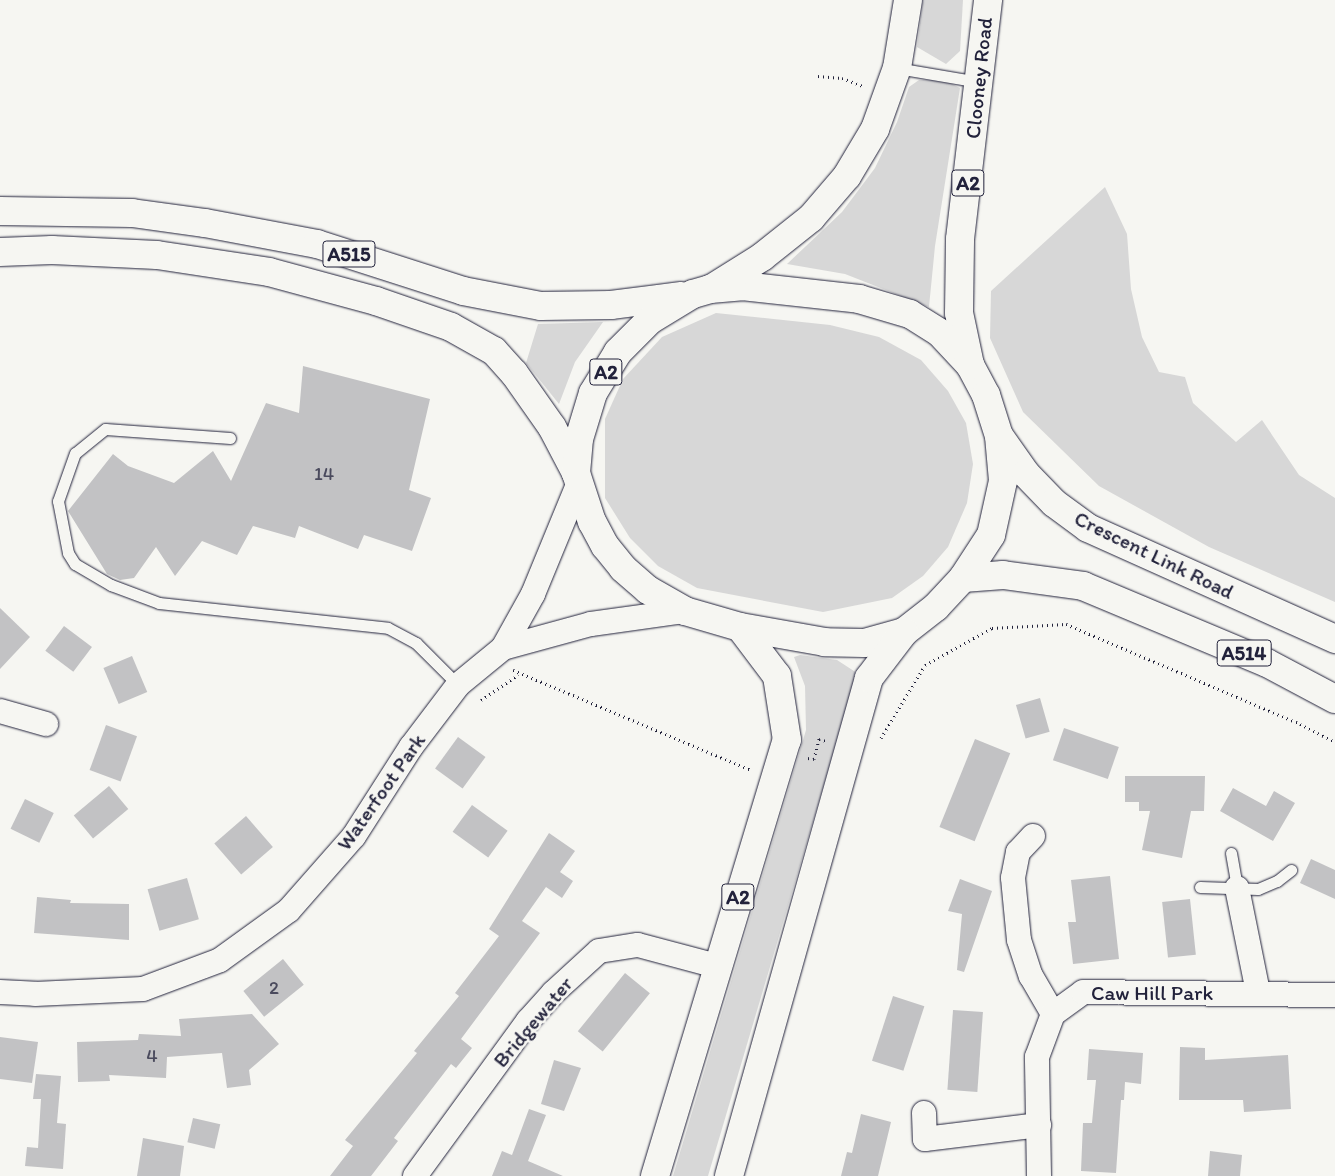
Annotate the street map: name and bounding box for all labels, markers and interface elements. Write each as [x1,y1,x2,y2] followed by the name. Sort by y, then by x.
[960,16,998,140] street label: Clooney Road
[950,166,986,200] road number: A2
[322,236,376,272] road number: A515
[588,354,624,390] road number: A2
[314,463,334,485] house number: 14
[1070,506,1238,604] street label: Crescent Link Road
[1216,636,1272,670] road number: A514
[331,729,431,855] street label: Waterfoot Park
[720,880,756,914] road number: A2
[488,972,578,1072] street label: Bridgewater
[269,977,279,999] house number: 2
[1091,980,1213,1006] street label: Caw Hill Park
[146,1045,158,1067] house number: 4

